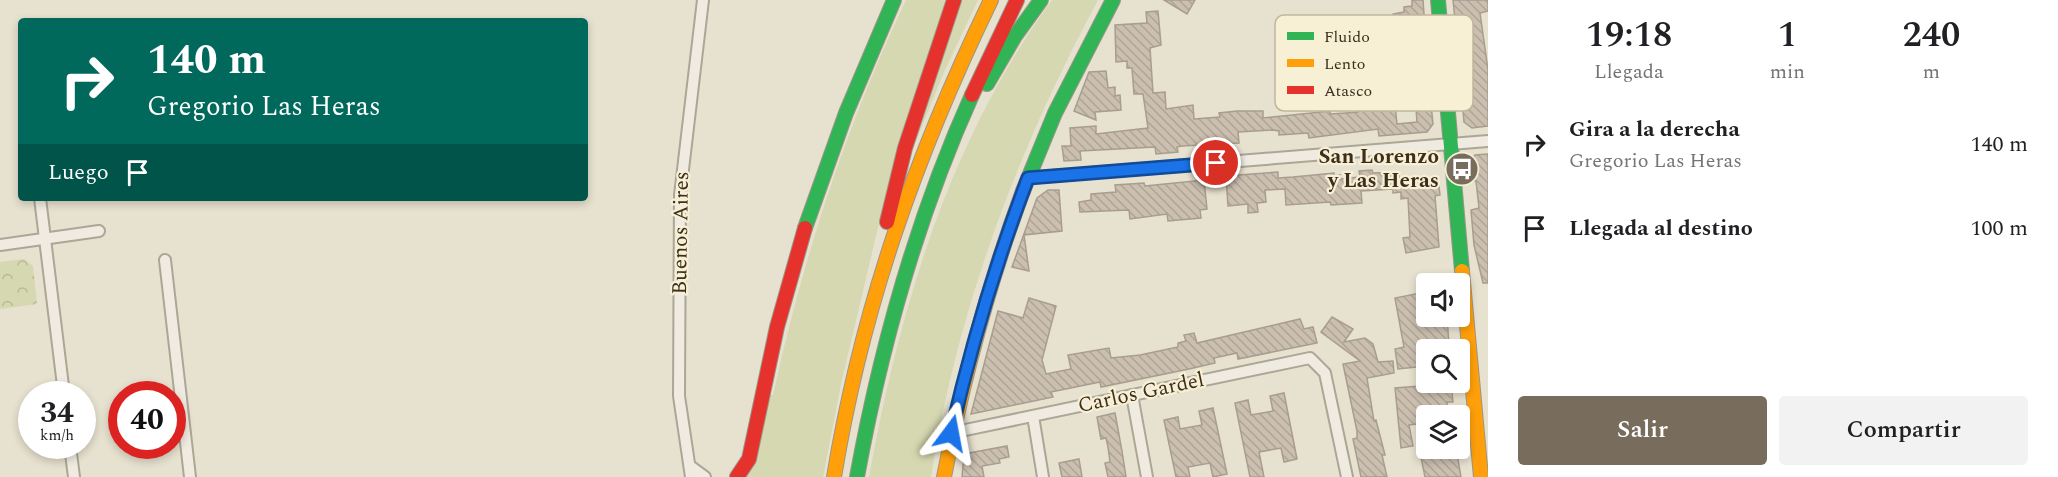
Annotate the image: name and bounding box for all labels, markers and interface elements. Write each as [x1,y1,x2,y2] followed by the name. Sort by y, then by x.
[1586,8,1672,63] text: 19:18
[1778,8,1797,63] text: 1
[1902,8,1960,63] text: 240
[1275,15,1473,111] legend
[1324,25,1370,49] text: Fluido
[147,29,266,92] text: 140 m
[48,42,126,120] icon: right
[1324,52,1365,76] text: Lento
[1594,57,1664,87] text: Llegada
[1770,57,1805,87] text: min
[1923,57,1940,87] text: m
[1324,79,1372,103] text: Atasco
[147,86,381,128] text: Gregorio Las Heras
[1569,113,1740,146] text: Gira a la derecha
[1518,128,1551,161] icon: right
[1971,128,2028,161] text: 140 m
[1190,137,1241,188] pin
[1318,141,1439,197] place label: San Lorenzo y Las Heras
[1199,146,1232,179] icon: arrive
[1569,146,1742,176] text: Gregorio Las Heras
[1444,151,1480,187] bus stop icon: San Lorenzo y Las Heras
[48,156,109,189] text: Luego
[121,156,154,189] icon: arrive
[664,171,698,295] street label: Buenos Aires
[1518,212,1551,245] icon: arrive
[1569,212,1753,245] text: Llegada al destino
[1971,212,2028,245] text: 100 m
[1416,273,1470,459] map controls
[1416,273,1470,327] button: sound
[1416,339,1470,393] button: search
[1075,364,1207,422] street label: Carlos Gardel
[108,381,186,459] speed limit sign: 40
[40,390,74,436] text: 34
[1518,396,1767,465] button: Salir
[1779,396,2028,465] button: Compartir
[919,401,983,465] position arrow
[1416,405,1470,459] button: layers
[40,424,74,447] text: km/h

